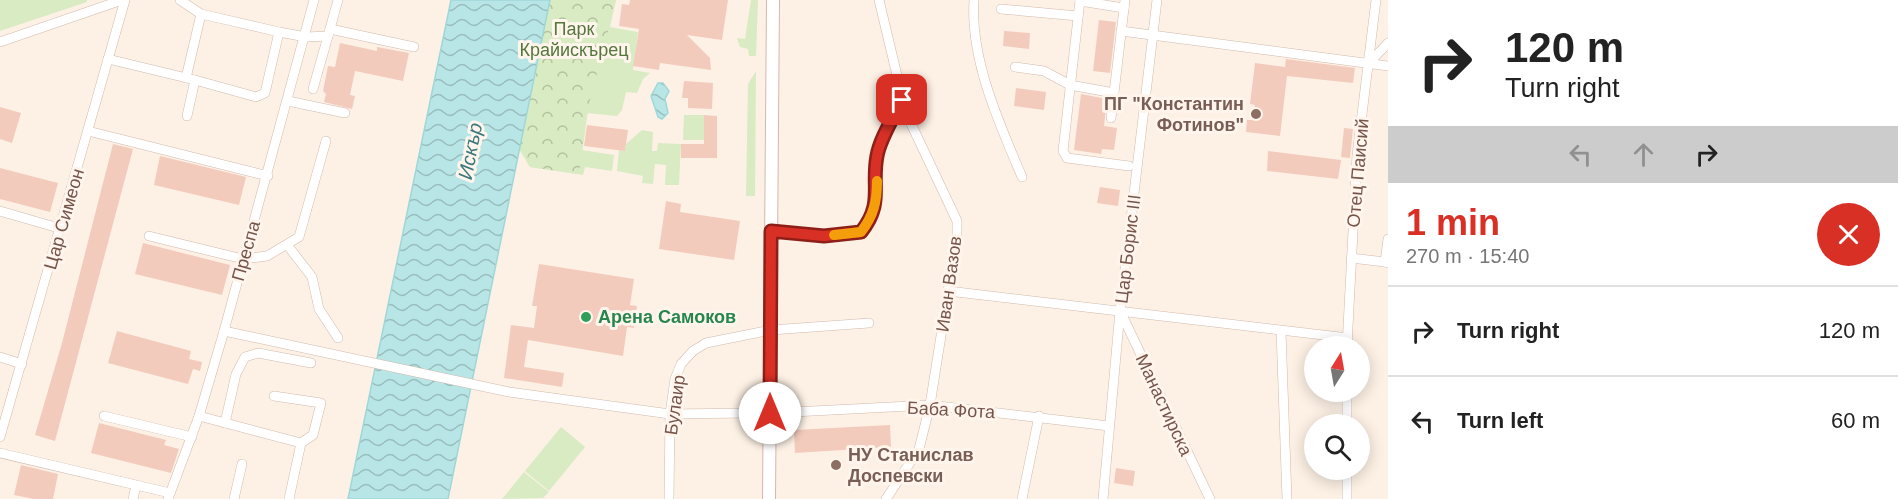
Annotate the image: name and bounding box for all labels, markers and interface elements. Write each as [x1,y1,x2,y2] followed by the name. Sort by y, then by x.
[519,19,629,60] park label: Парк Крайискърец
[1406,24,1484,102] icon: right
[1505,24,1624,71] text: 120 m
[1505,73,1620,103] text: Turn right
[876,74,927,125] pin
[885,83,918,116] icon: arrive
[1104,94,1244,135] place label: ПГ "Константин Фотинов"
[1249,107,1263,121] marker: ПГ "Константин Фотинов"
[1343,118,1373,228] street label: Отец Паисий
[454,121,486,181] water label: Искър
[1564,138,1597,171] icon: left
[1627,138,1660,171] icon: ahead
[1690,138,1723,171] icon: right
[40,166,88,272] street label: Цар Симеон
[1111,193,1145,305] street label: Цар Борис III
[1406,202,1500,243] text: 1 min
[1817,203,1880,266] button: close
[228,218,264,283] street label: Преспа
[932,235,966,333] street label: Иван Вазов
[1406,245,1529,267] text: 270 m · 15:40
[598,307,736,327] place label: Арена Самоков
[579,310,593,324] marker: Арена Самоков
[1406,315,1439,348] icon: right
[1457,318,1559,343] text: Turn right
[1819,318,1880,343] text: 120 m
[1304,336,1370,402] north arrow
[1304,336,1370,480] map controls
[1132,351,1197,460] street label: Манастирска
[661,374,689,436] street label: Булаир
[738,381,802,445] position arrow
[906,398,996,422] street label: Баба Фота
[1406,405,1439,438] icon: left
[1457,408,1543,433] text: Turn left
[1831,408,1880,433] text: 60 m
[1304,414,1370,480] button: search
[848,445,973,486] place label: НУ Станислав Доспевски
[829,458,843,472] marker: НУ Станислав Доспевски

